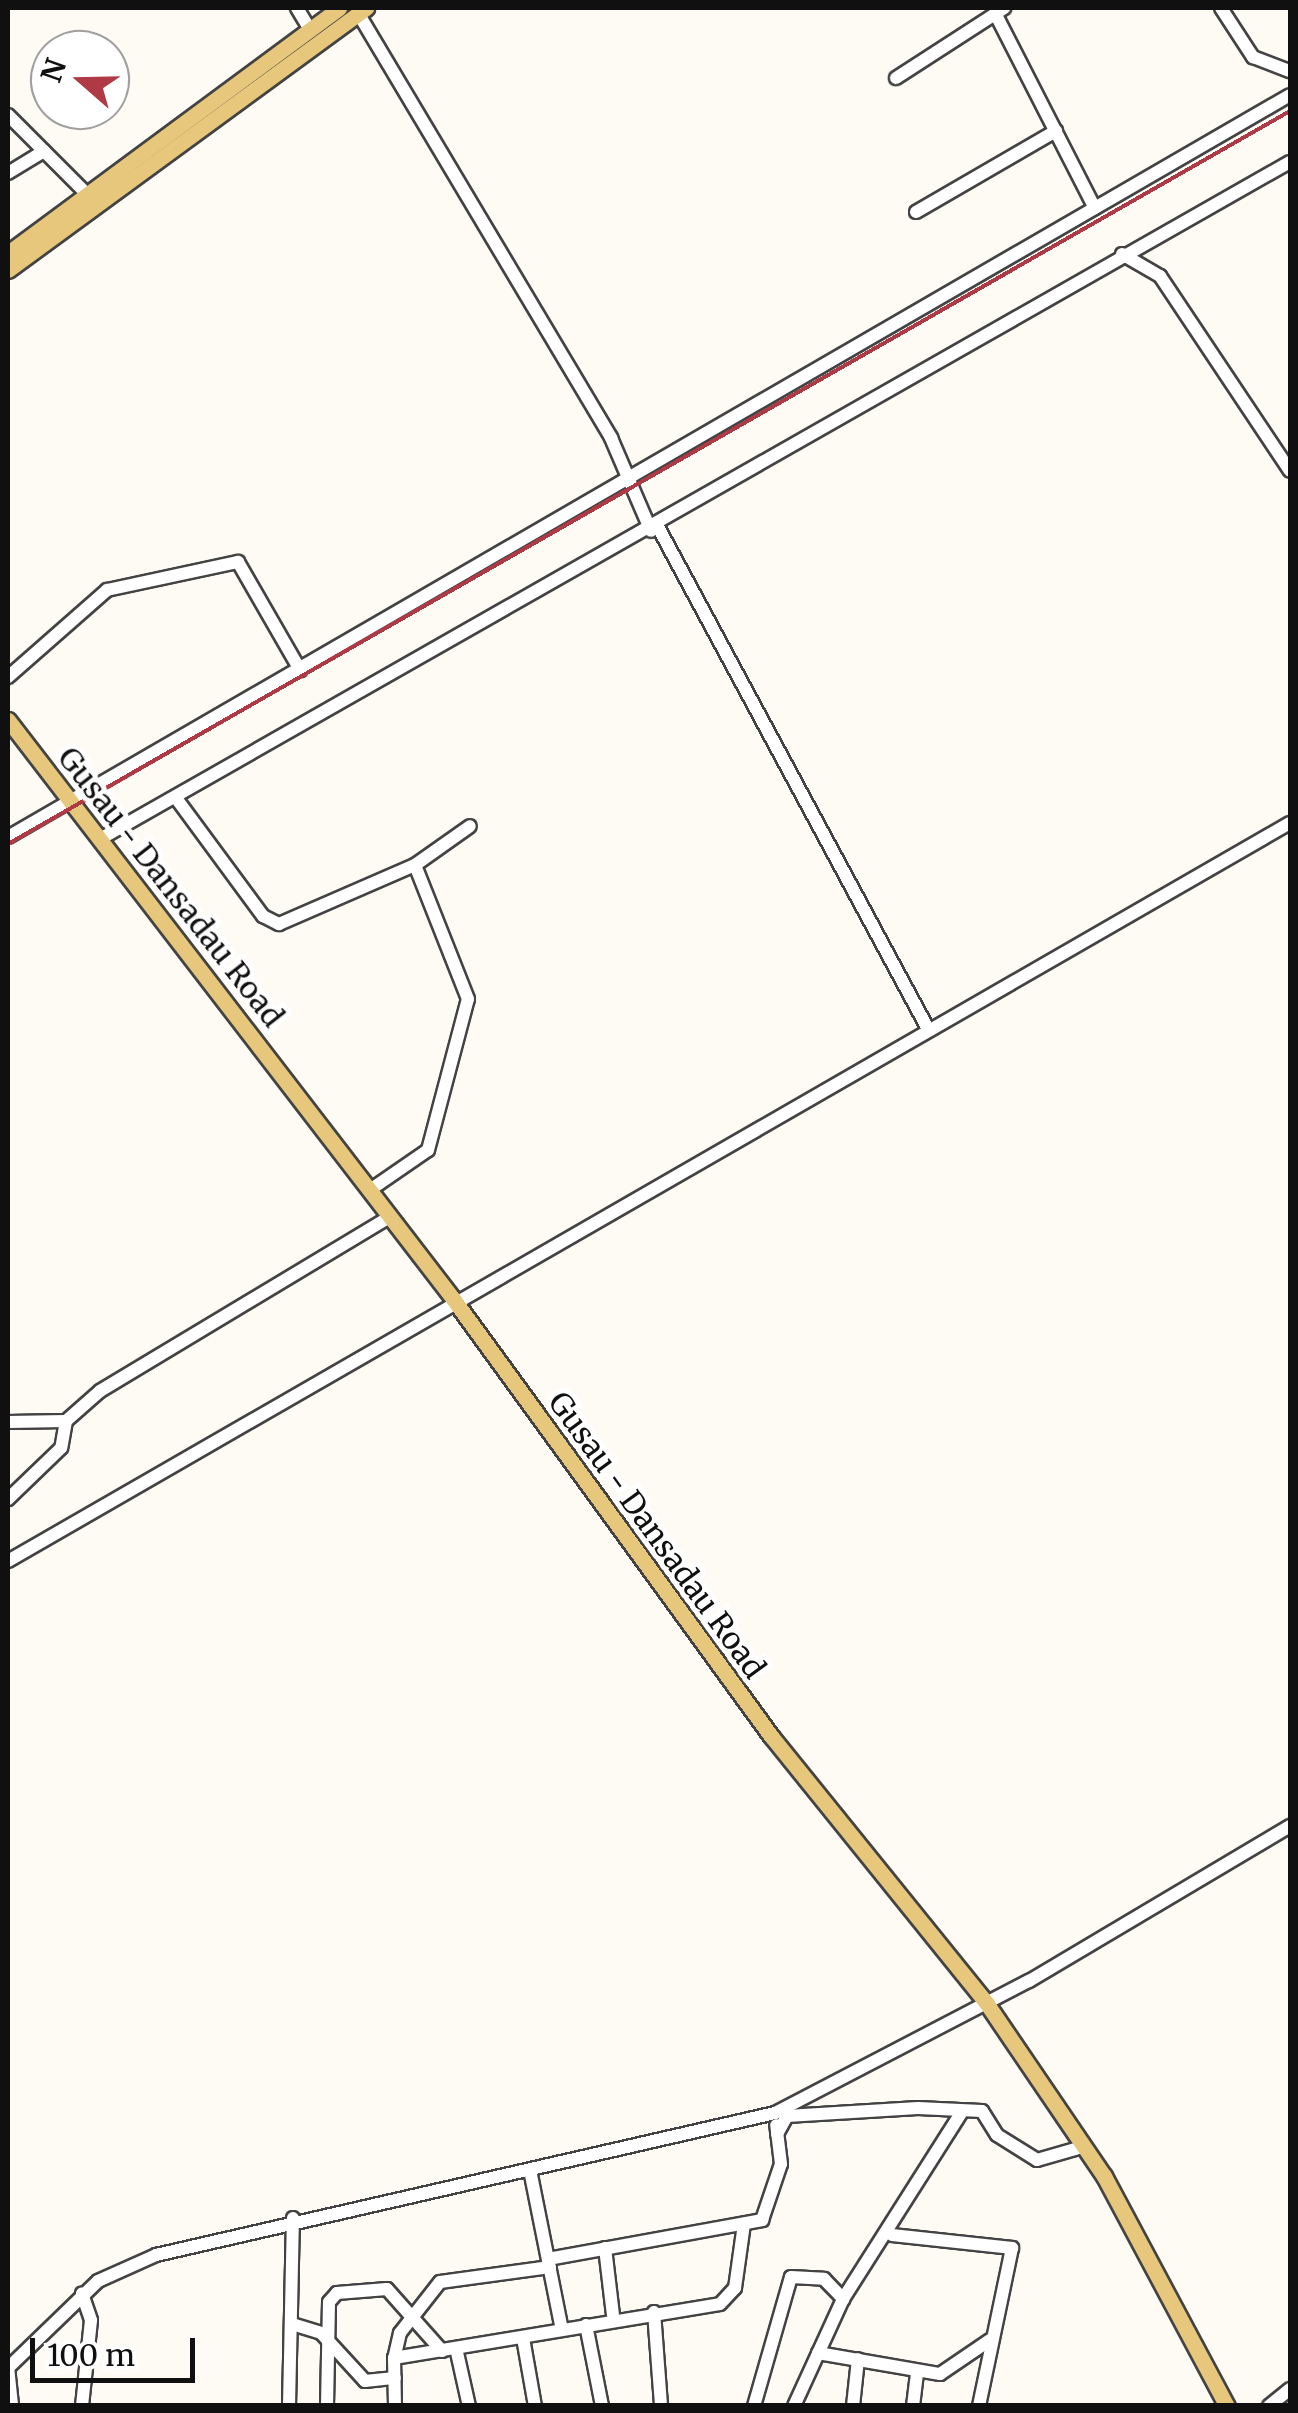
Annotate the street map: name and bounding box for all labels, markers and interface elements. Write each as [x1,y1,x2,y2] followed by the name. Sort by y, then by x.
[30,30,130,130] north arrow
[33,54,74,87] text: N
[51,740,291,1034] street label: Gusau - Dansadau Road
[541,1385,773,1685] street label: Gusau - Dansadau Road
[35,2318,200,2380] scale bar
[47,2336,135,2374] text: 100 m

